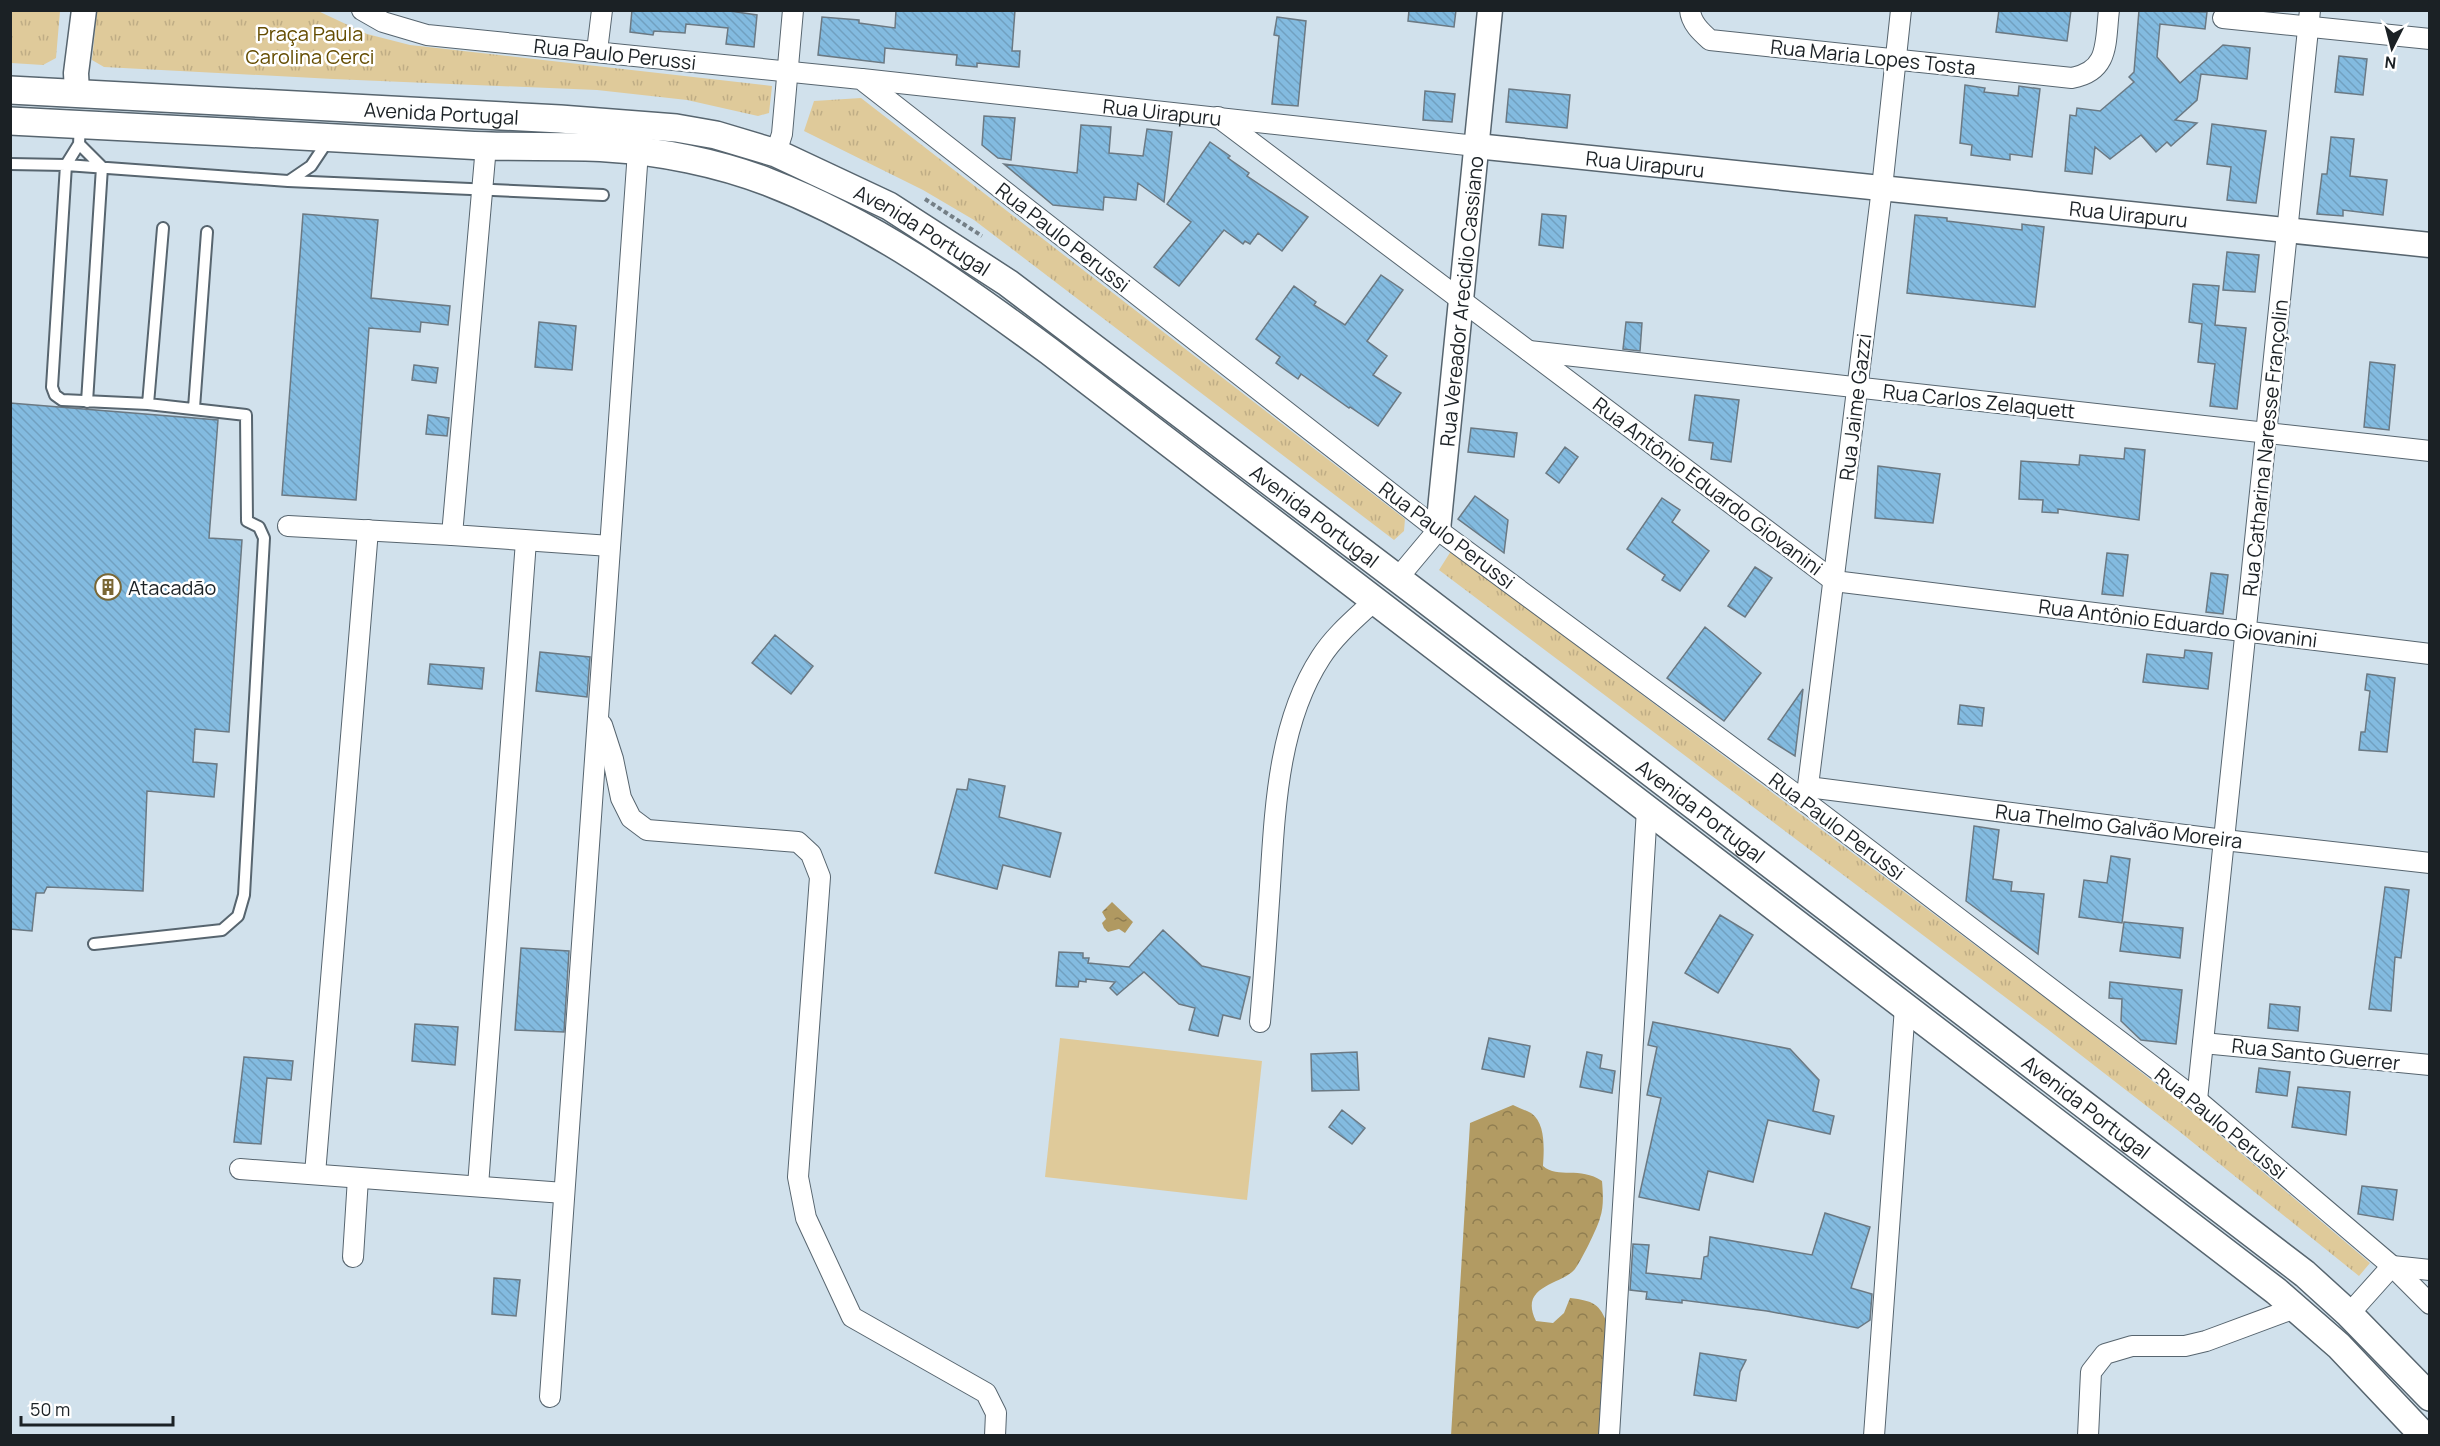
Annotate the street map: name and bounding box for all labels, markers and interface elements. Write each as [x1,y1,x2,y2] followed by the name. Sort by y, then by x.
[2362,18,2422,78] north arrow
[245,20,375,70] park label: Praça Paula Carolina Cerci
[532,32,698,76] street label: Rua Paulo Perussi
[1769,33,1977,81] street label: Rua Maria Lopes Tosta
[2384,51,2397,74] text: N
[1102,92,1223,132] street label: Rua Uirapuru
[363,95,520,130] street label: Avenida Portugal
[1584,144,1706,183] street label: Rua Uirapuru
[1433,154,1489,448] street label: Rua Vereador Arecidio Cassiano
[990,176,1136,298] street label: Rua Paulo Perussi
[850,178,996,282] street label: Avenida Portugal
[2068,194,2189,233] street label: Rua Uirapuru
[2236,298,2294,598] street label: Rua Catharina Naresse Françolin
[1833,332,1877,482] street label: Rua Jaime Gazzi
[1882,377,2077,425] street label: Rua Carlos Zelaquett
[1588,391,1828,581] street label: Rua Antônio Eduardo Giovanini
[1245,458,1385,573] street label: Avenida Portugal
[1374,475,1520,595] street label: Rua Paulo Perussi
[93,572,123,602] building icon: Atacadão
[128,574,216,601] place label: Atacadão
[2037,592,2319,654] street label: Rua Antônio Eduardo Giovanini
[1631,753,1771,869] street label: Avenida Portugal
[1764,766,1910,886] street label: Rua Paulo Perussi
[1994,797,2244,855] street label: Rua Thelmo Galvão Moreira
[2230,1032,2402,1076] street label: Rua Santo Guerrer
[2017,1049,2156,1165] street label: Avenida Portugal
[2149,1061,2293,1185] street label: Rua Paulo Perussi
[21,1389,172,1427] scale bar
[30,1397,70,1421] text: 50 m

